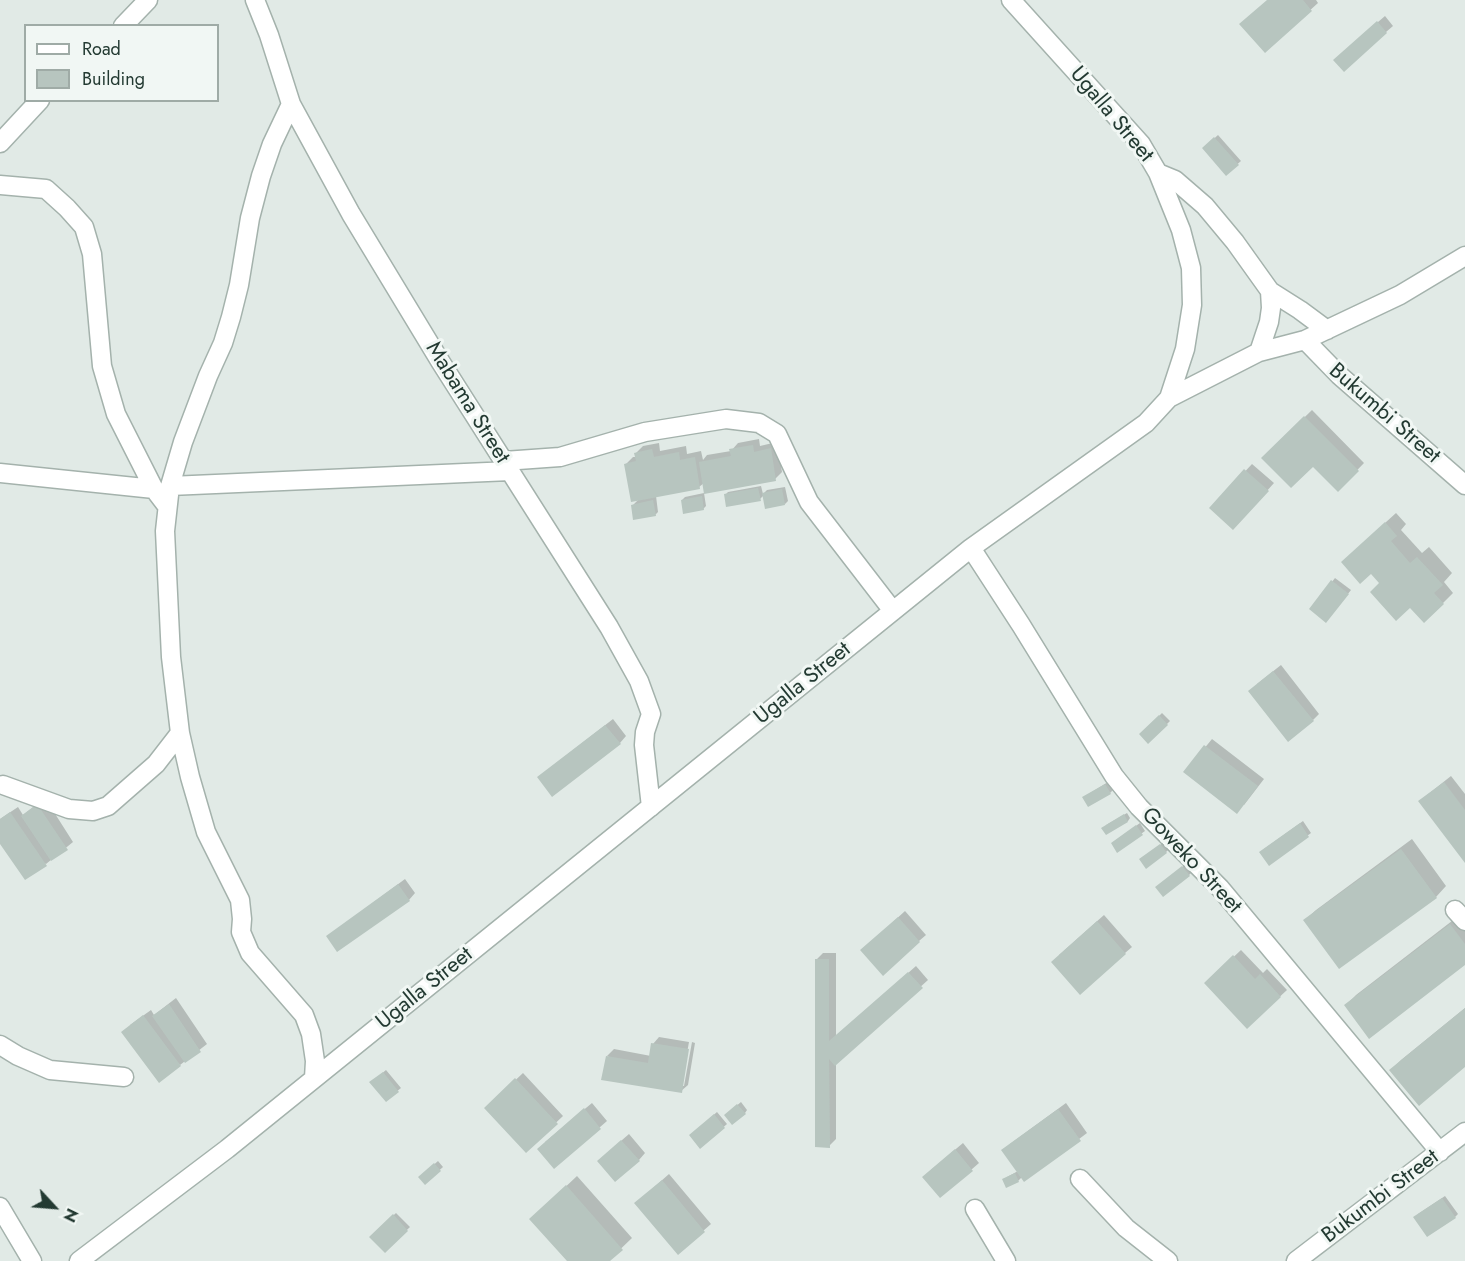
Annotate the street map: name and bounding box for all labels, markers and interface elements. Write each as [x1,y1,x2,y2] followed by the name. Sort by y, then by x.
[24,24,219,102] legend
[82,36,121,62] text: Road
[1063,62,1159,168] street label: Ugalla Street
[82,66,145,92] text: Building
[419,337,515,469] street label: Mabama Street
[1323,358,1445,470] street label: Bukumbi Street
[749,637,857,731] street label: Ugalla Street
[1135,803,1247,919] street label: Goweko Street
[371,942,479,1036] street label: Ugalla Street
[1317,1145,1445,1249] street label: Bukumbi Street
[24,1177,84,1237] north arrow
[58,1204,84,1226] text: N

